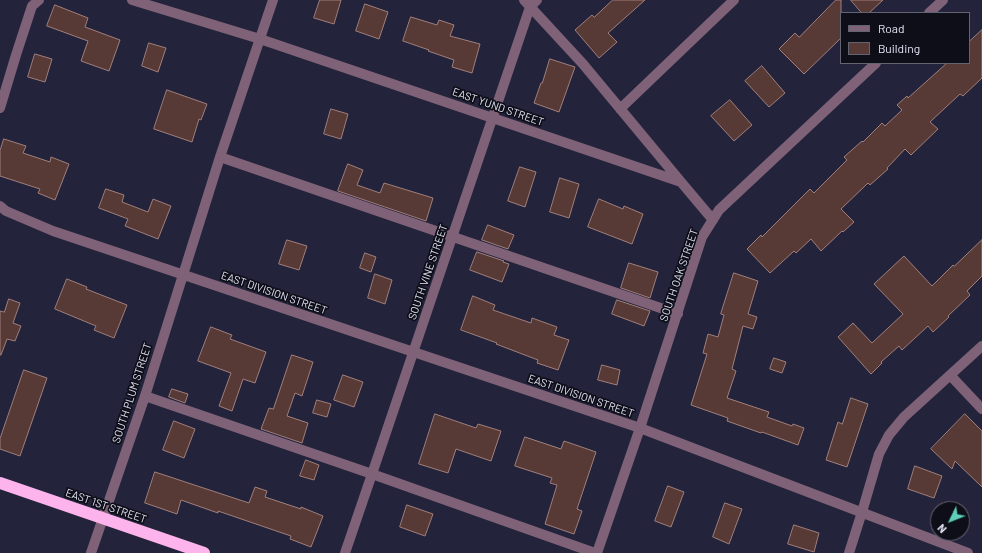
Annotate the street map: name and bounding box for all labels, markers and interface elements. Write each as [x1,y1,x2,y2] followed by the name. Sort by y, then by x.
[840,12,970,64] legend
[878,21,905,35] text: Road
[878,41,920,55] text: Building
[450,85,546,129] street label: EAST YUND STREET
[405,222,451,322] street label: SOUTH VINE STREET
[657,227,701,323] street label: SOUTH OAK STREET
[219,269,329,317] street label: EAST DIVISION STREET
[110,341,154,445] street label: SOUTH PLUM STREET
[526,372,636,420] street label: EAST DIVISION STREET
[64,486,148,526] street label: EAST 1ST STREET
[930,501,970,541] north arrow
[934,522,949,536] text: N

